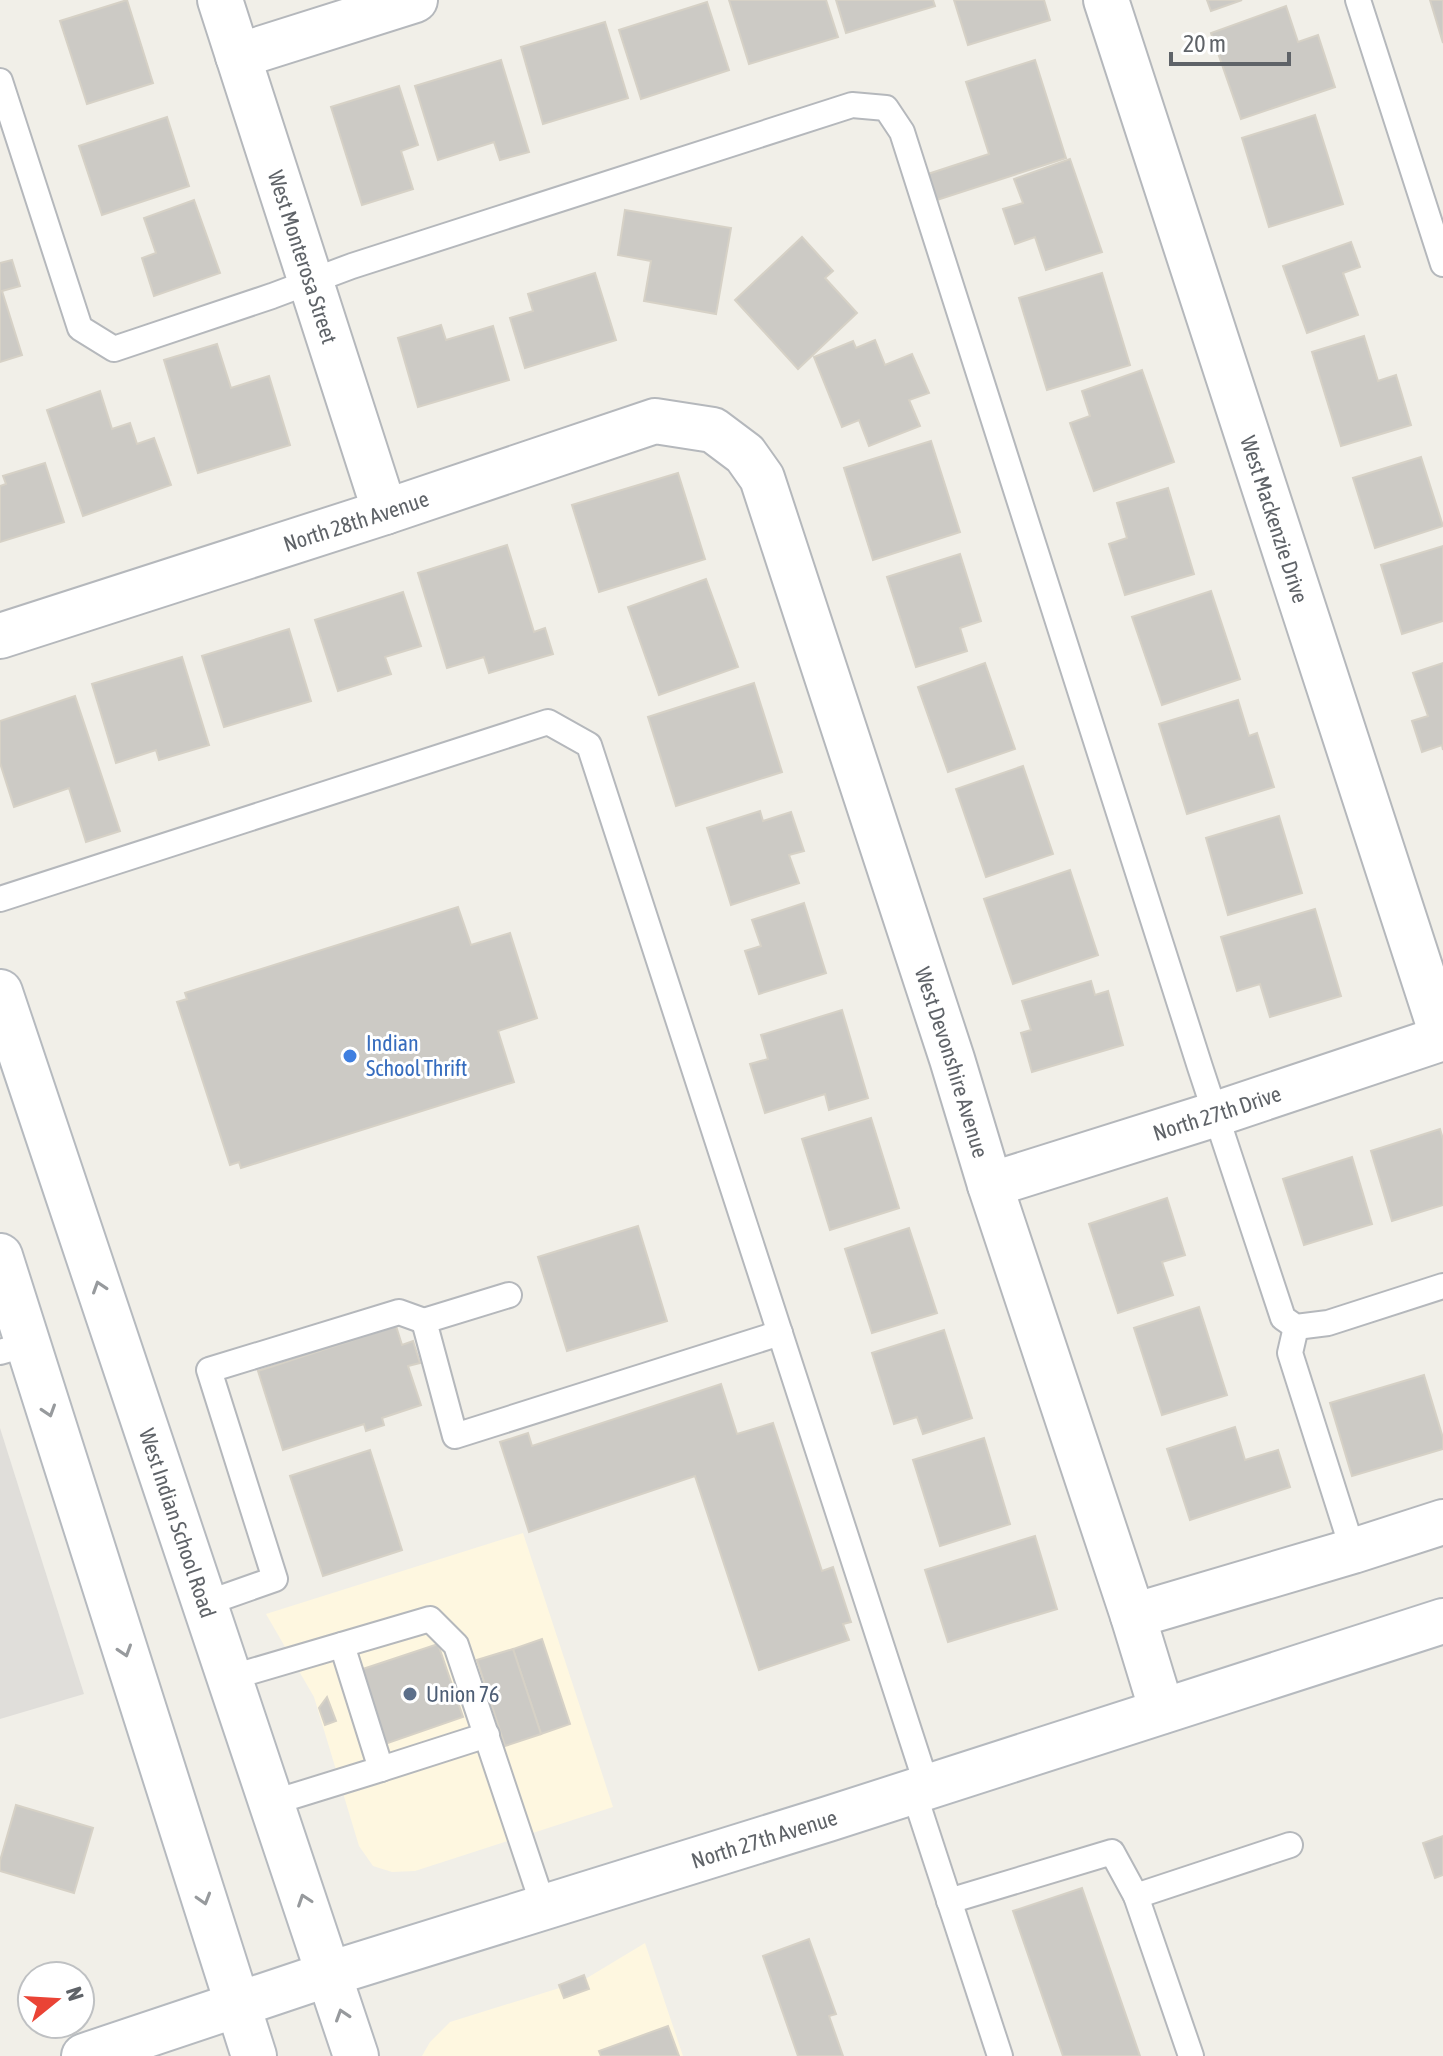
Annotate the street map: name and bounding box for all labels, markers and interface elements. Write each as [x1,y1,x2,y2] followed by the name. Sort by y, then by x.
[1171,16,1289,66] scale bar
[1183,30,1226,57] text: 20 m
[263,167,343,347] street label: West Monterosa Street
[1235,432,1314,606] street label: West Mackenzie Drive
[280,485,432,557] street label: North 28th Avenue
[910,964,994,1161] street label: West Devonshire Avenue
[366,1030,467,1081] place label: Indian School Thrift
[341,1047,359,1065] marker: Indian School Thrift
[1150,1080,1284,1146] street label: North 27th Drive
[92,1281,108,1294] one-way arrow
[40,1403,56,1417] one-way arrow
[134,1425,221,1621] street label: West Indian School Road
[116,1644,132,1658] one-way arrow
[426,1681,499,1707] place label: Union 76
[401,1685,419,1703] marker: Union 76
[688,1804,840,1874] street label: North 27th Avenue
[195,1891,211,1905] one-way arrow
[297,1894,313,1908] one-way arrow
[16,1960,96,2040] north arrow
[61,1984,89,2004] text: N
[336,2009,352,2023] one-way arrow

